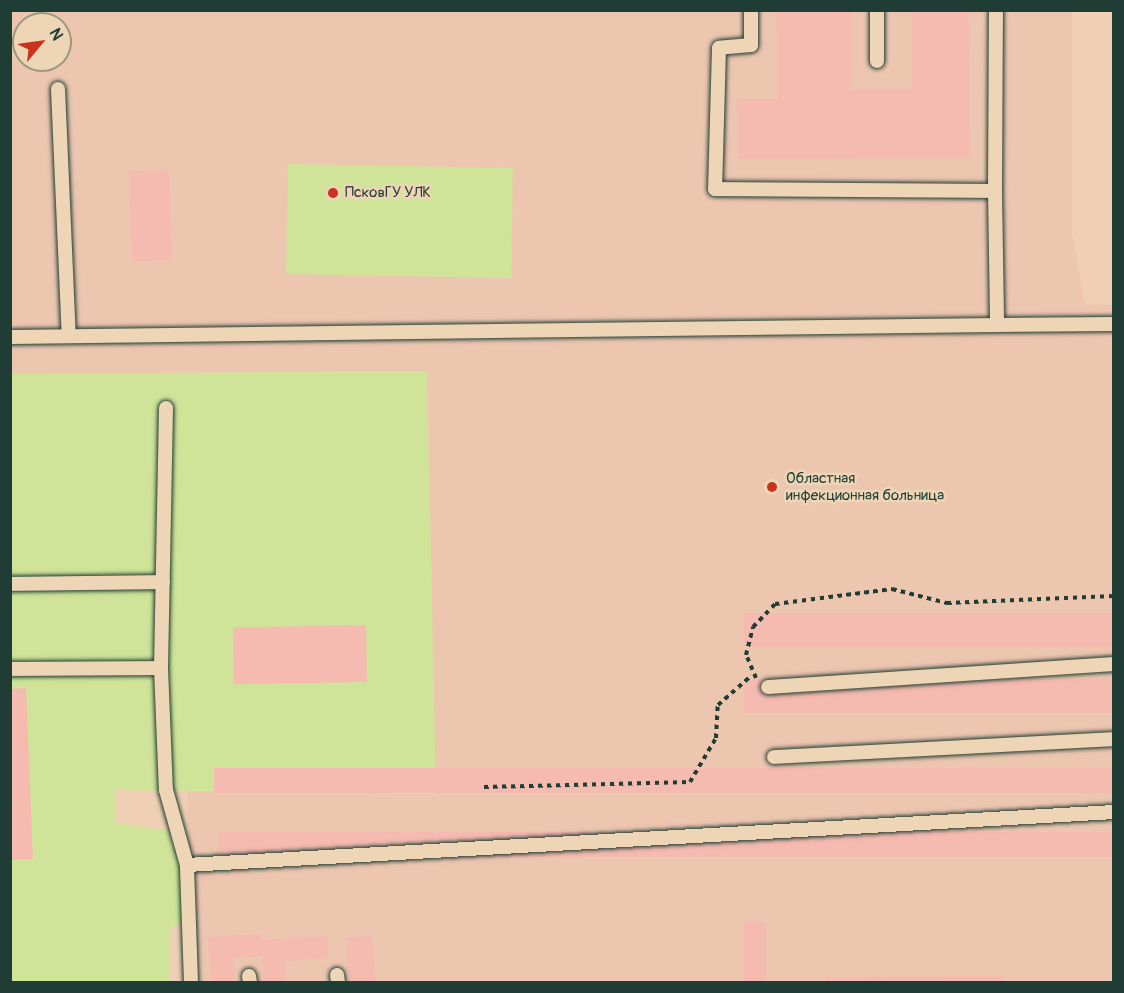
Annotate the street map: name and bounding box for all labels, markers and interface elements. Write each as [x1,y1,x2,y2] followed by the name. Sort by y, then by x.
[12,12,72,72] north arrow
[45,25,67,44] text: N
[345,184,431,202] place label: ПсковГУ УЛК
[326,186,340,200] marker: ПсковГУ УЛК
[786,469,944,504] place label: Областная инфекционная больница
[763,478,781,496] marker: Областная инфекционная больница

